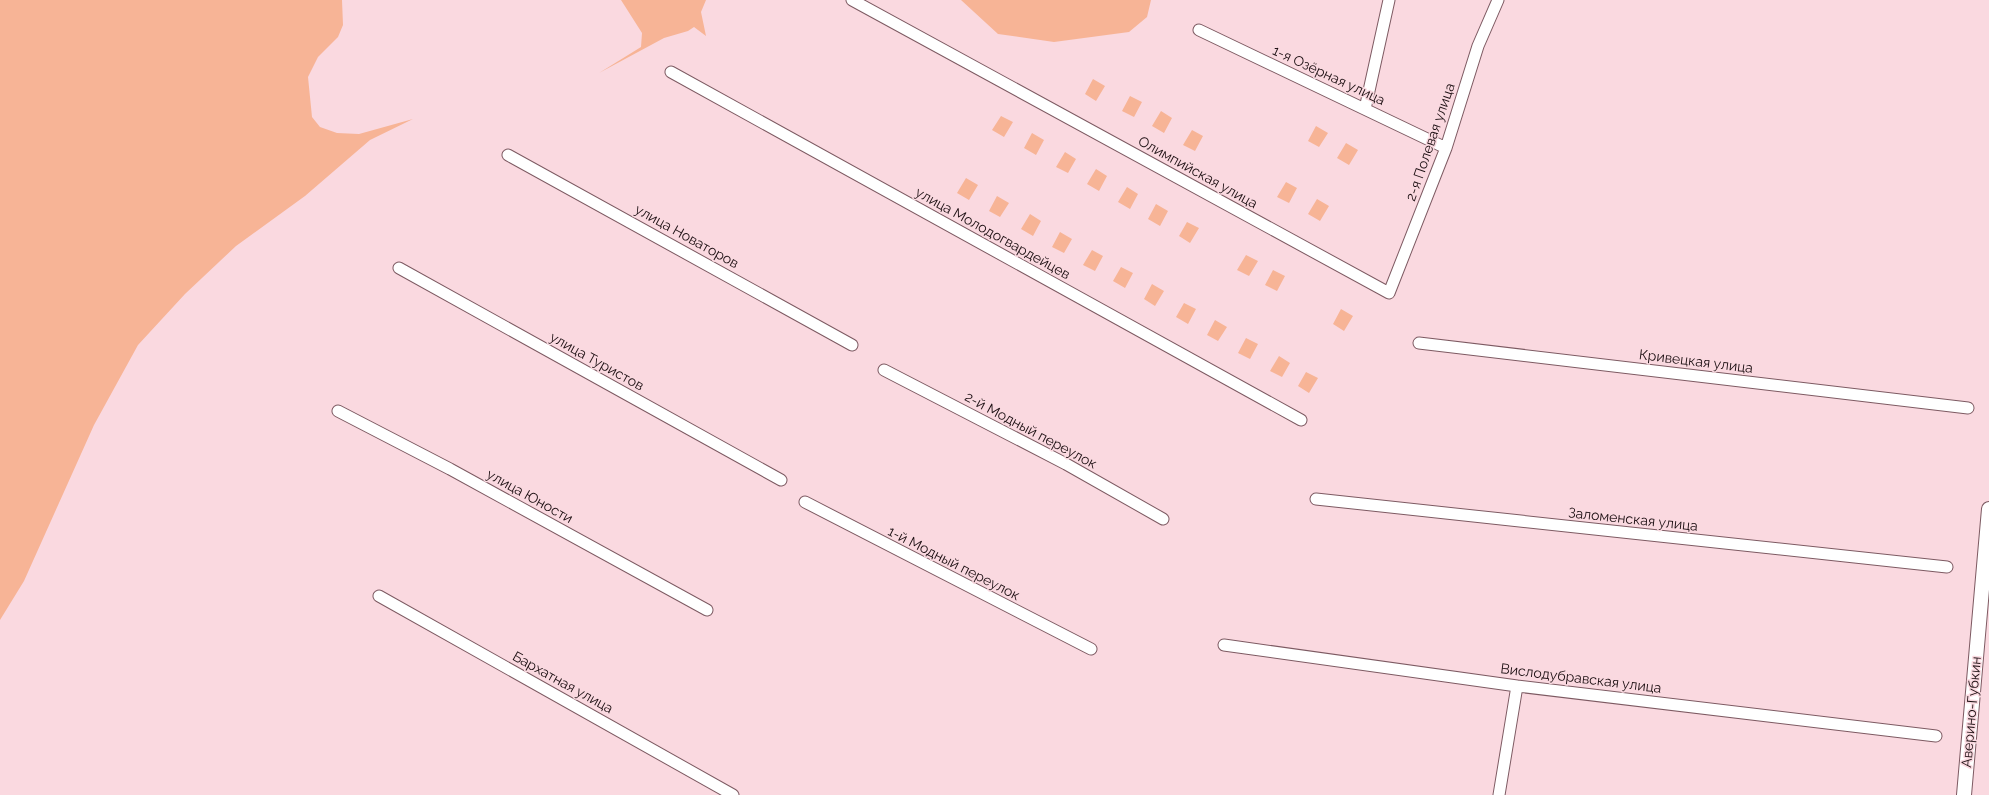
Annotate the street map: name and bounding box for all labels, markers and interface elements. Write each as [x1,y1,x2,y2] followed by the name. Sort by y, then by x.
[1270,42,1388,108] street label: 1-я Озёрная улица
[1402,81,1458,203] street label: 2-я Полевая улица
[1136,133,1260,211] street label: Олимпийская улица
[913,184,1073,282] street label: улица Молодогвардейцев
[632,201,742,271] street label: улица Новаторов
[547,329,647,393] street label: улица Туристов
[1638,346,1754,376] street label: Кривецкая улица
[962,388,1100,472] street label: 2-й Модный переулок
[484,466,576,526] street label: улица Юности
[1567,504,1699,534] street label: Заломенская улица
[885,523,1023,603] street label: 1-й Модный переулок
[510,648,616,716] street label: Бархатная улица
[1958,656,1984,768] street label: Аверино-Губкин
[1500,660,1662,696] street label: Вислодубравская улица

